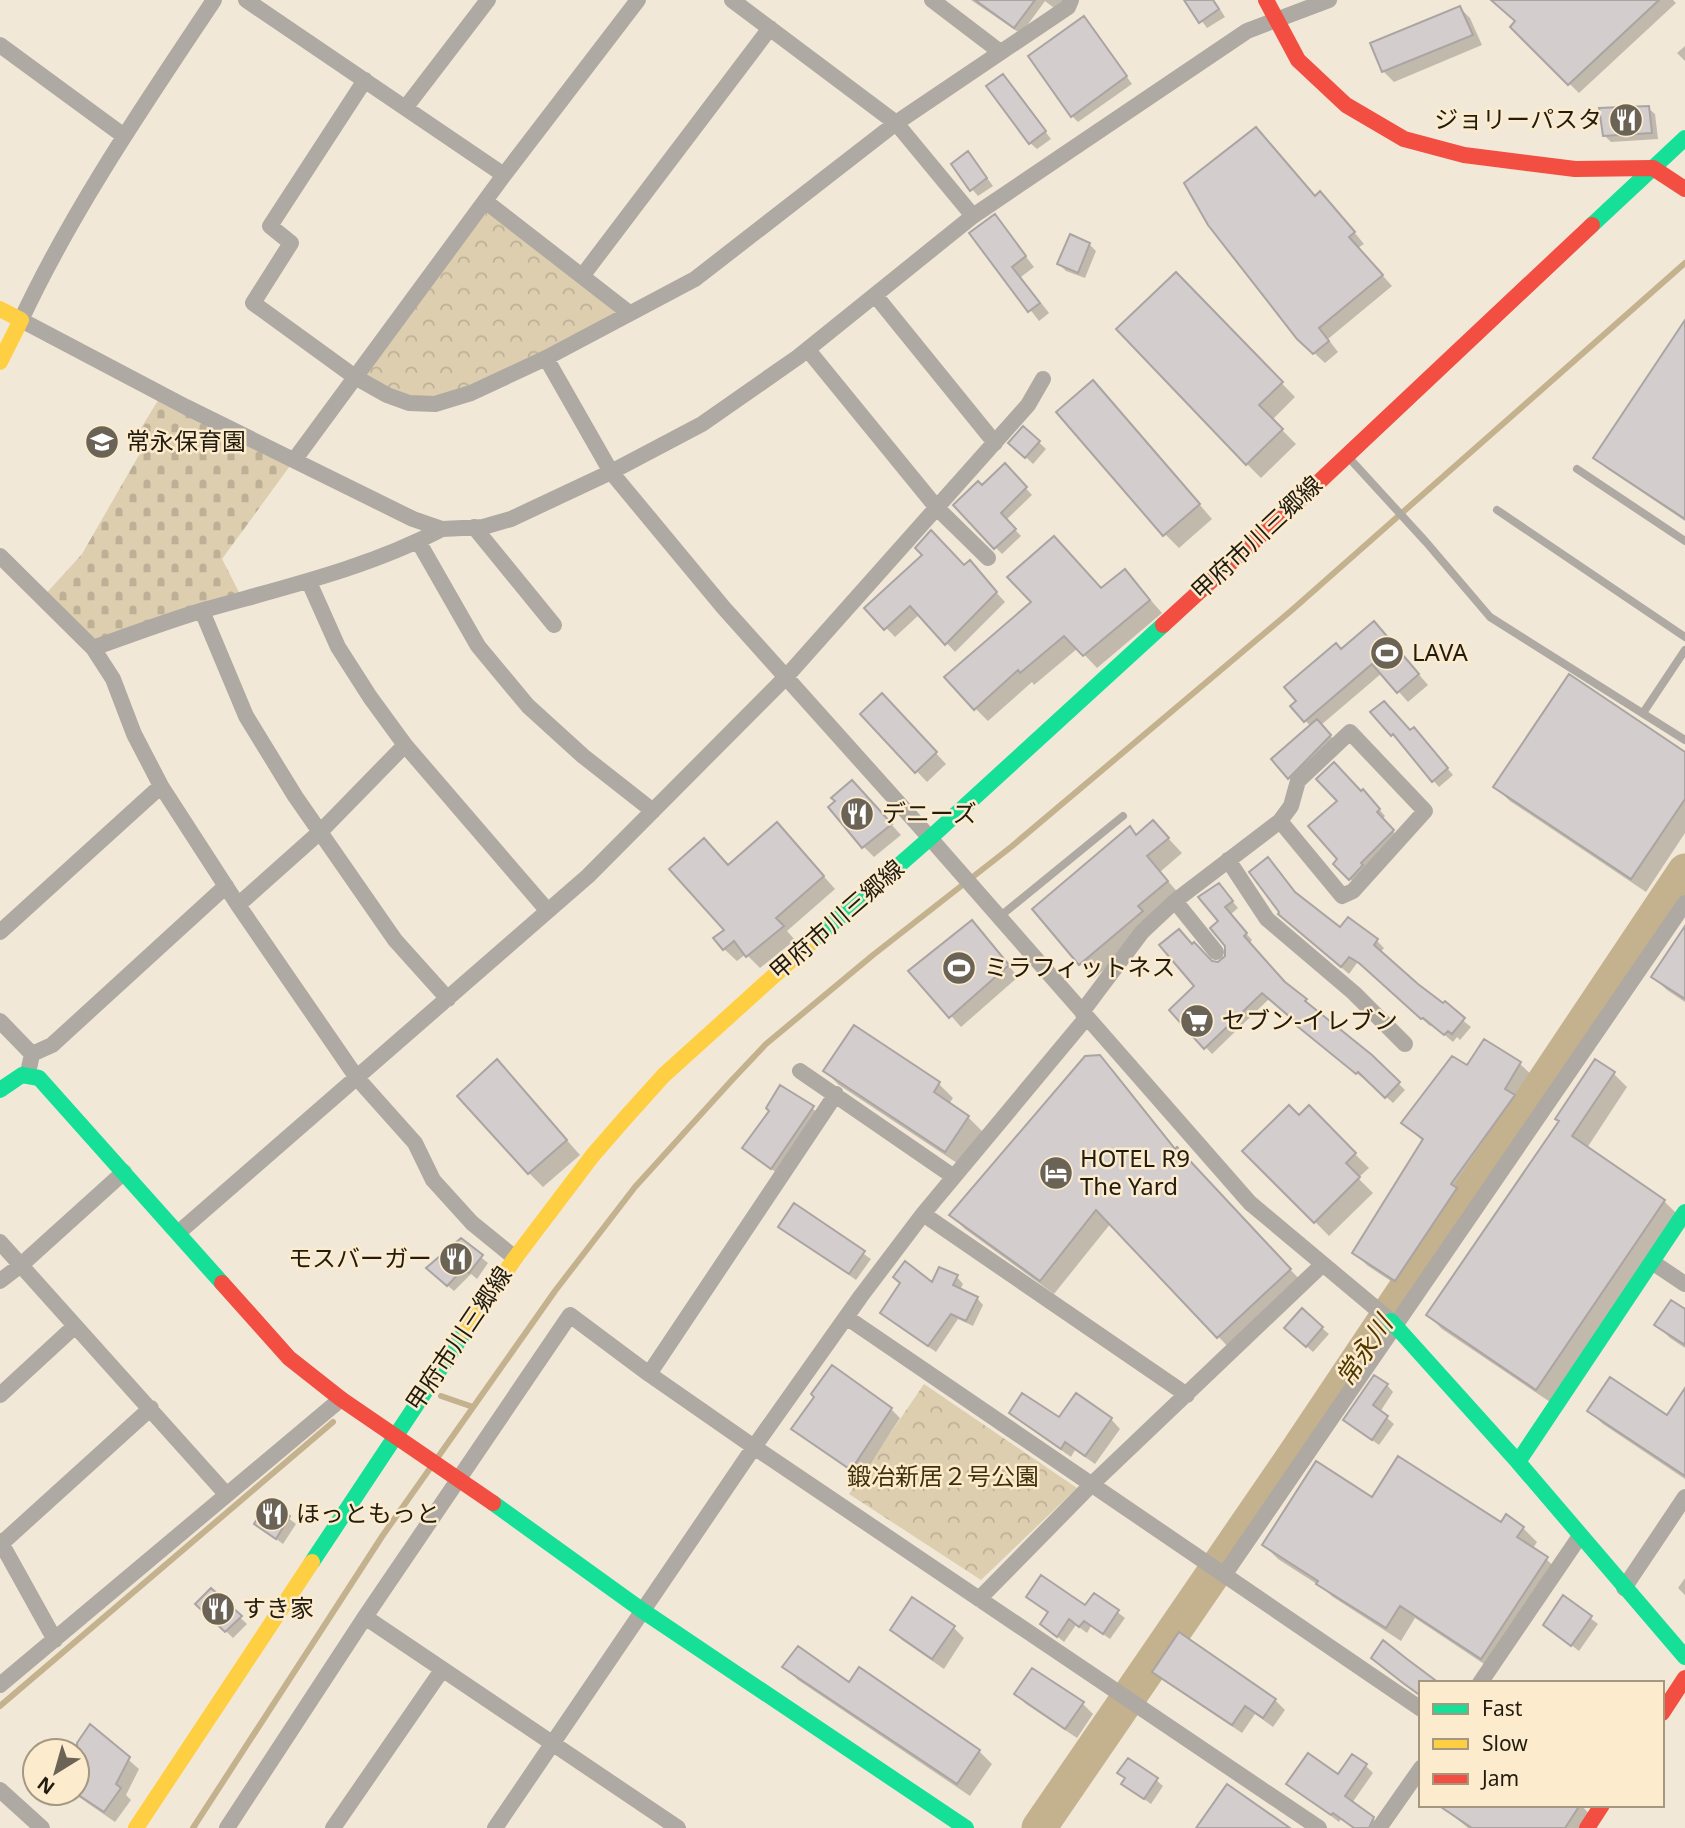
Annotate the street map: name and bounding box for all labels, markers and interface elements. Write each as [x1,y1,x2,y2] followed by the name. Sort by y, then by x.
[1607,101,1645,139] restaurant icon: ジョリーパスタ
[1434,102,1602,135] place label: ジョリーパスタ
[83,423,121,461] school or university icon: 常永保育園
[126,424,246,457] place label: 常永保育園
[1183,468,1329,606] street label: 甲府市川三郷線
[1368,634,1406,672] sports icon: LAVA
[1412,635,1468,668] place label: LAVA
[838,795,876,833] restaurant icon: デニーズ
[882,796,977,829] place label: デニーズ
[762,851,910,986] street label: 甲府市川三郷線
[940,949,978,987] sports icon: ミラフィットネス
[984,950,1176,983] place label: ミラフィットネス
[1178,1002,1216,1040] supermarket icon: セブン-イレブン
[1222,1003,1398,1036] place label: セブン-イレブン
[1080,1141,1190,1202] place label: HOTEL R9 The Yard
[1037,1154,1075,1192] hotel icon: HOTEL R9 The Yard
[437,1240,475,1278] restaurant icon: モスバーガー
[288,1241,432,1274] place label: モスバーガー
[397,1259,518,1417] street label: 甲府市川三郷線
[1326,1306,1402,1393] water label: 常永川
[847,1459,1039,1492] park label: 鍛冶新居２号公園
[253,1495,291,1533] restaurant icon: ほっともっと
[296,1496,440,1529] place label: ほっともっと
[199,1590,237,1628] restaurant icon: すき家
[242,1591,314,1624] place label: すき家
[1419,1681,1664,1807] legend
[1482,1694,1523,1722] text: Fast
[1482,1729,1528,1757] text: Slow
[21,1737,91,1807] north arrow
[1480,1764,1519,1792] text: Jam
[32,1771,60,1801] text: N

